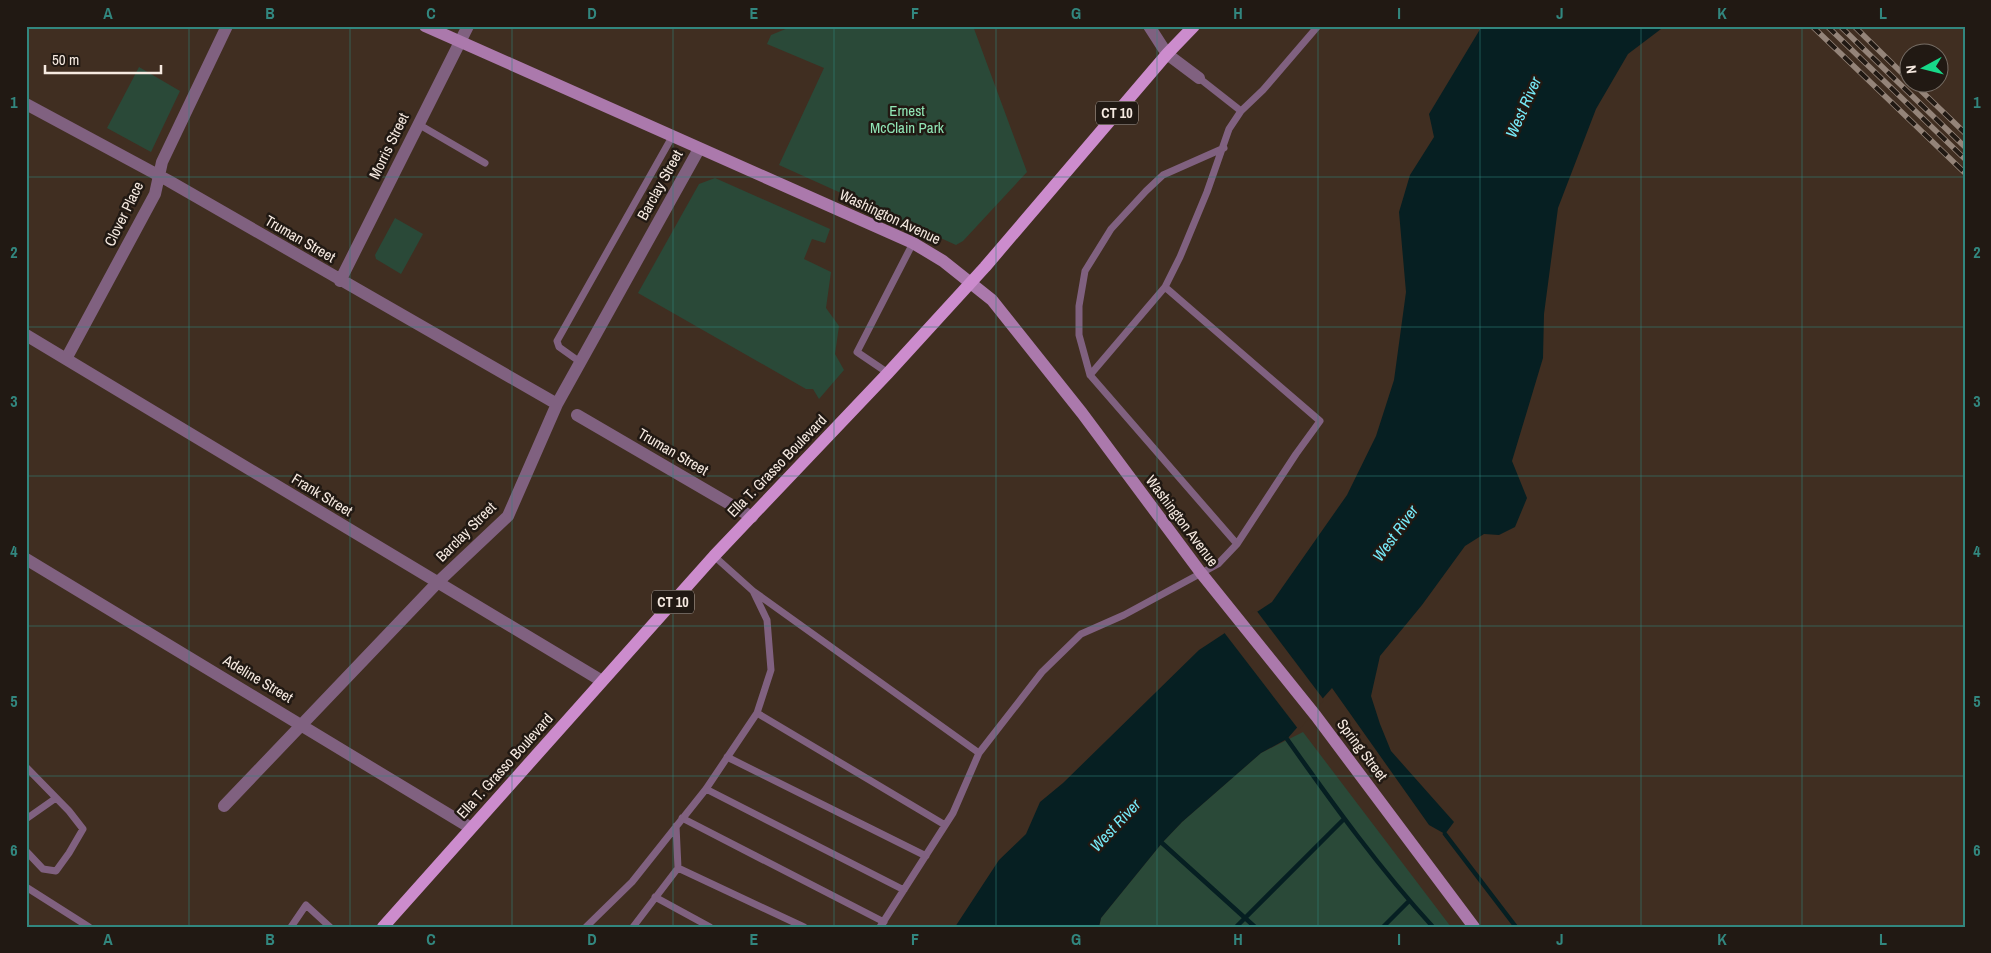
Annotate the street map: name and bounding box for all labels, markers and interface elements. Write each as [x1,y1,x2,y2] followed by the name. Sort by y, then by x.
[103,2,113,24] text: A
[265,2,275,24] text: B
[426,2,436,24] text: C
[587,2,597,24] text: D
[750,2,759,24] text: E
[911,2,919,24] text: F
[1071,2,1081,24] text: G
[1233,2,1243,24] text: H
[1397,2,1401,24] text: I
[1556,2,1564,24] text: J
[1717,2,1727,24] text: K
[1879,2,1887,24] text: L
[45,42,161,74] scale bar
[1898,42,1948,92] north arrow
[52,49,79,70] text: 50 m
[1902,64,1921,75] text: N
[1500,72,1546,141] water label: West River
[10,91,18,113] text: 1
[1973,91,1981,113] text: 1
[870,100,945,138] park label: Ernest McClain Park
[1096,102,1138,125] road number: CT 10
[364,109,414,182] street label: Morris Street
[632,145,688,224] street label: Barclay Street
[99,178,148,250] street label: Clover Place
[836,184,944,249] street label: Washington Avenue
[261,210,340,267] street label: Truman Street
[10,241,18,263] text: 2
[1973,241,1981,263] text: 2
[10,390,18,412] text: 3
[1973,390,1981,412] text: 3
[722,410,831,522] street label: Ella T. Grasso Boulevard
[634,423,713,480] street label: Truman Street
[288,468,357,521] street label: Frank Street
[1141,471,1224,571] street label: Washington Avenue
[431,497,501,566] street label: Barclay Street
[1367,500,1423,566] water label: West River
[10,540,18,562] text: 4
[1973,540,1981,562] text: 4
[652,590,694,614] road number: CT 10
[219,649,298,708] street label: Adeline Street
[10,690,18,712] text: 5
[1973,690,1981,712] text: 5
[452,708,558,823] street label: Ella T. Grasso Boulevard
[1332,714,1393,785] street label: Spring Street
[1085,793,1146,856] water label: West River
[10,839,18,861] text: 6
[1973,839,1981,861] text: 6
[103,928,113,950] text: A
[265,928,275,950] text: B
[426,928,436,950] text: C
[587,928,597,950] text: D
[750,928,759,950] text: E
[911,928,919,950] text: F
[1071,928,1081,950] text: G
[1233,928,1243,950] text: H
[1397,928,1401,950] text: I
[1556,928,1564,950] text: J
[1717,928,1727,950] text: K
[1879,928,1887,950] text: L

